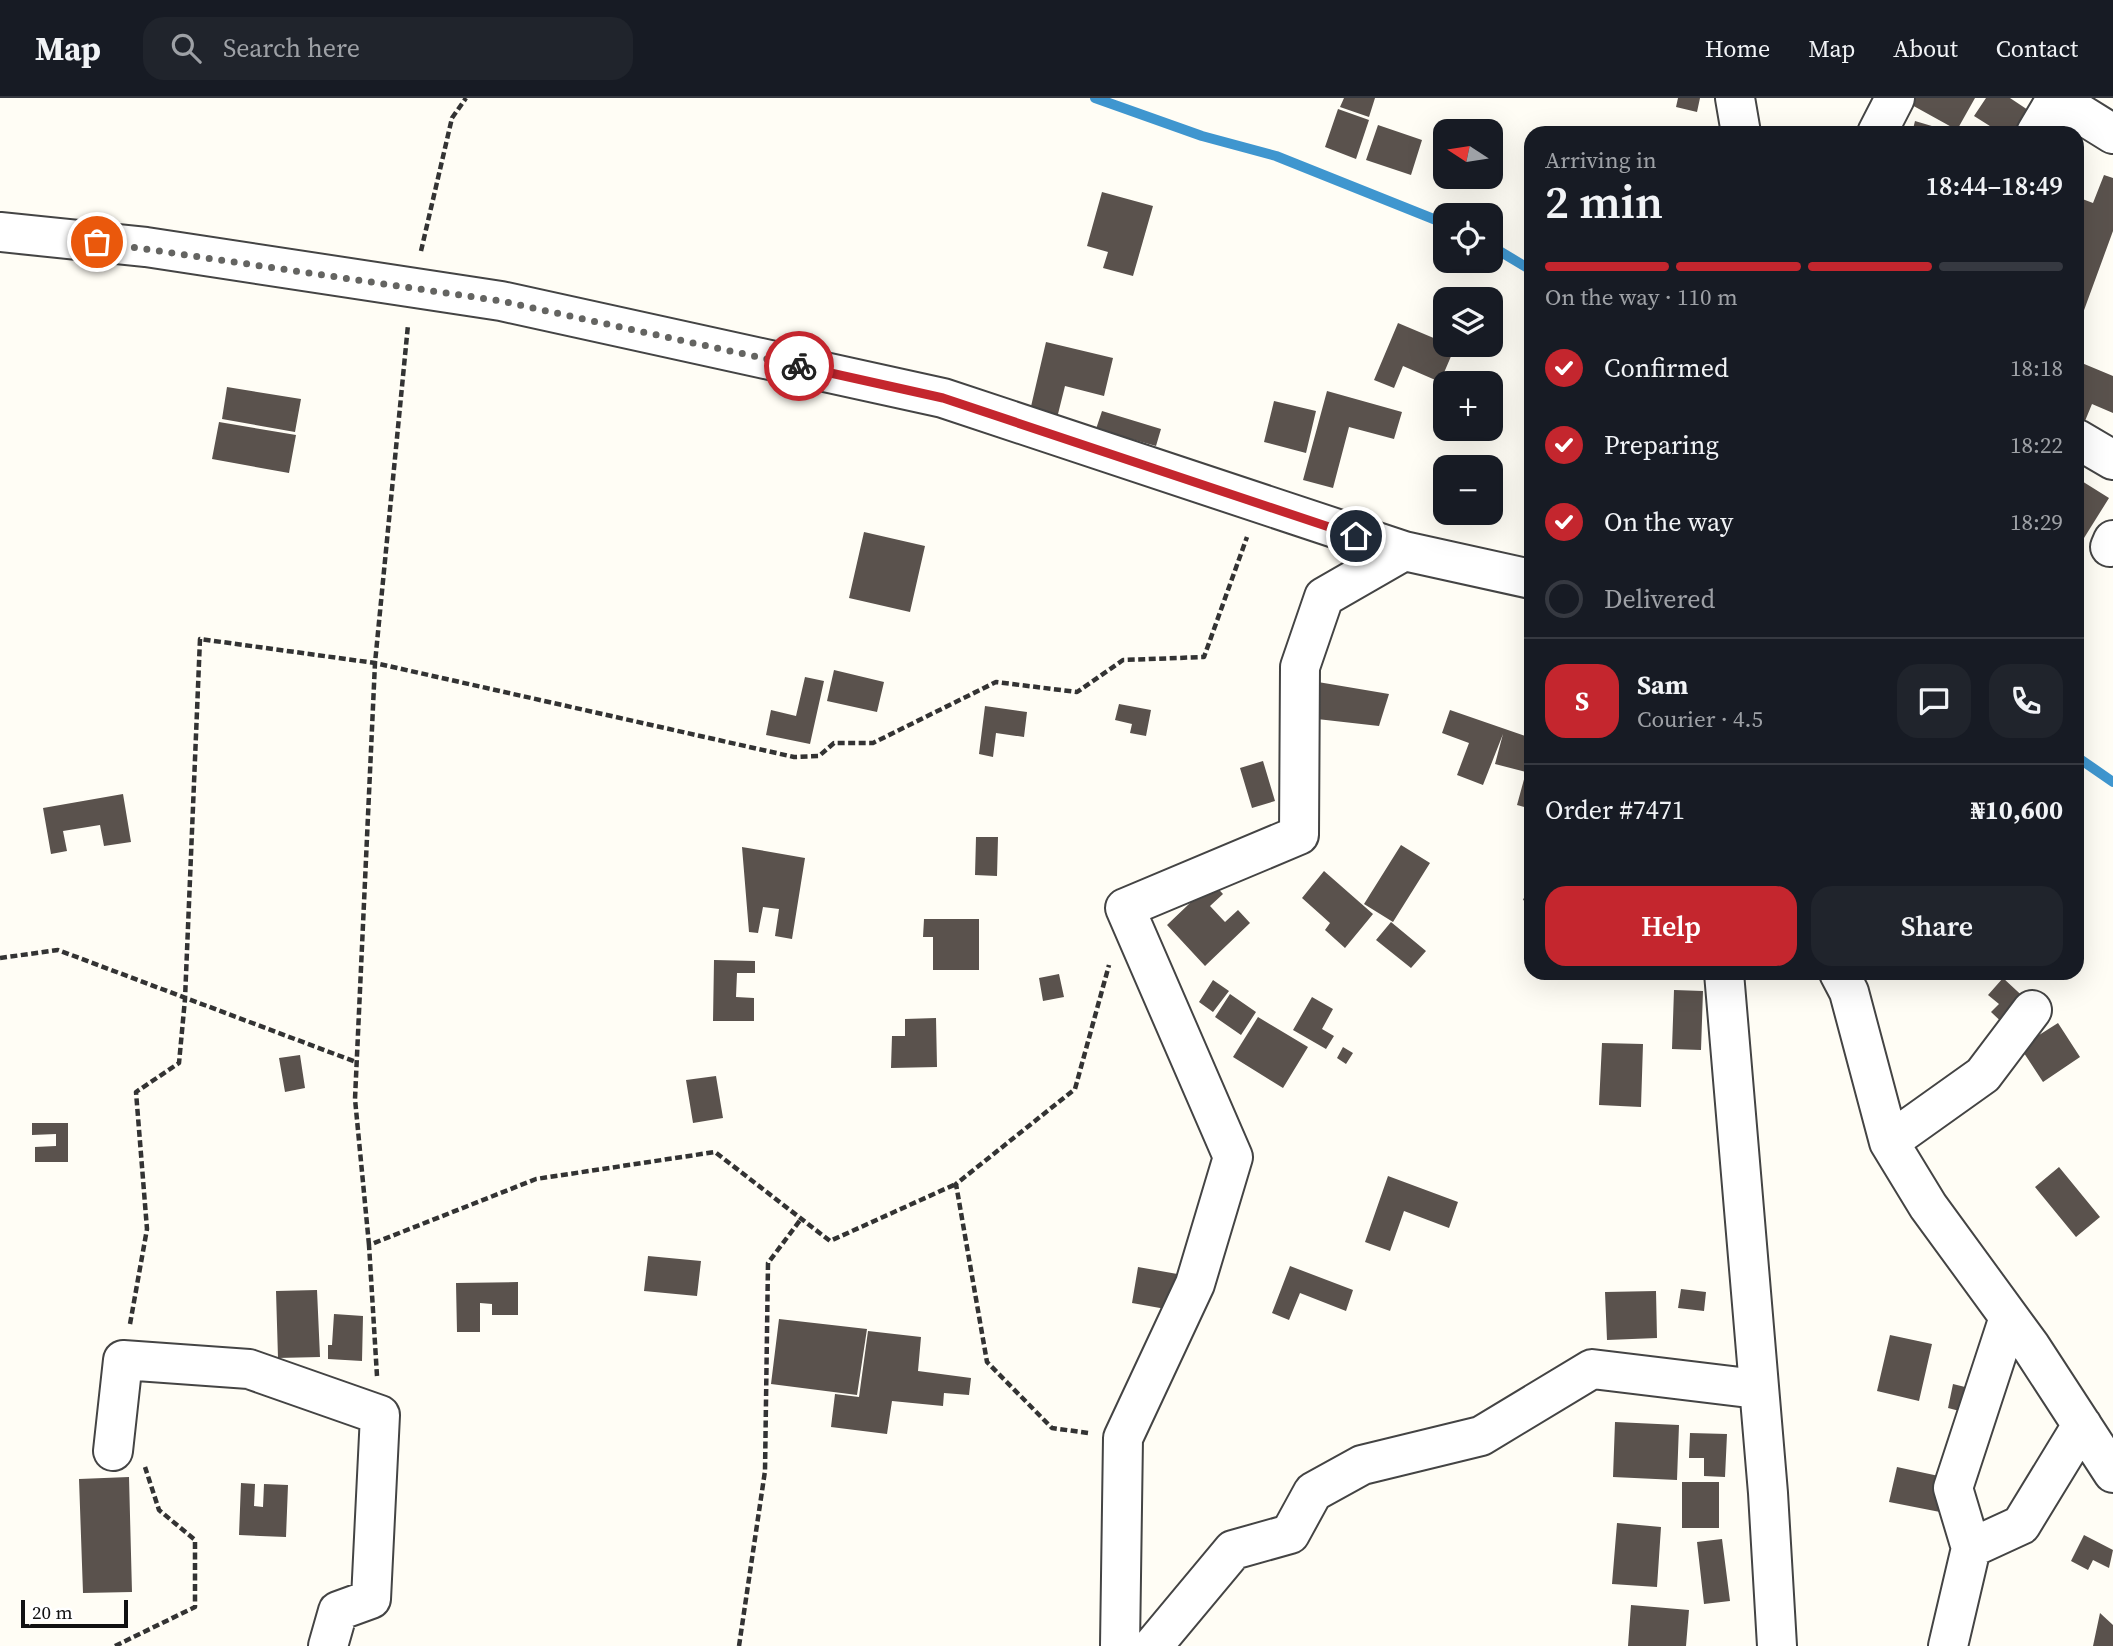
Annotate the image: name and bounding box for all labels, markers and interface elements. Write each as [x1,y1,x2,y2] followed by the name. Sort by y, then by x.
[143,17,633,80] search box
[35,26,101,71] text: Map
[167,29,205,67] icon: search
[223,30,360,66] text: Search here
[1705,32,1770,65] text: Home
[1808,32,1855,65] text: Map
[1893,32,1958,65] text: About
[1996,32,2078,65] text: Contact
[1433,119,1503,189] north arrow
[1433,119,1503,525] map controls
[1545,144,1657,176] text: Arriving in
[1926,168,2063,204] text: 18:44–18:49
[1545,170,1663,233] text: 2 min
[1433,203,1503,273] button: locate
[67,212,127,272] pin
[78,223,116,261] icon: bag
[1545,281,1738,313] text: On the way · 110 m
[1433,287,1503,357] button: layers
[764,331,834,401] courier
[780,347,818,385] icon: bike
[1545,349,1583,387] icon: check
[1604,350,1729,386] text: Confirmed
[2010,352,2063,384] text: 18:18
[1433,371,1503,441] button: +
[1545,426,1583,464] icon: check
[1604,427,1719,463] text: Preparing
[2010,429,2063,461] text: 18:22
[1433,455,1503,525] button: −
[1545,503,1583,541] icon: check
[1604,504,1733,540] text: On the way
[1326,506,1386,566] pin
[2010,506,2063,538] text: 18:29
[1337,517,1375,555] icon: home
[1604,581,1715,617] text: Delivered
[1897,664,1971,738] button: chat
[1989,664,2063,738] button: phone
[1637,667,1688,703] text: Sam
[1575,683,1589,719] text: S
[1637,703,1763,735] text: Courier · 4.5
[1545,792,1685,828] text: Order #7471
[1971,792,2063,828] text: ₦10,600
[1545,886,1797,966] button: Help
[1811,886,2063,966] button: Share
[21,1597,128,1629] scale bar
[32,1599,73,1625] text: 20 m

